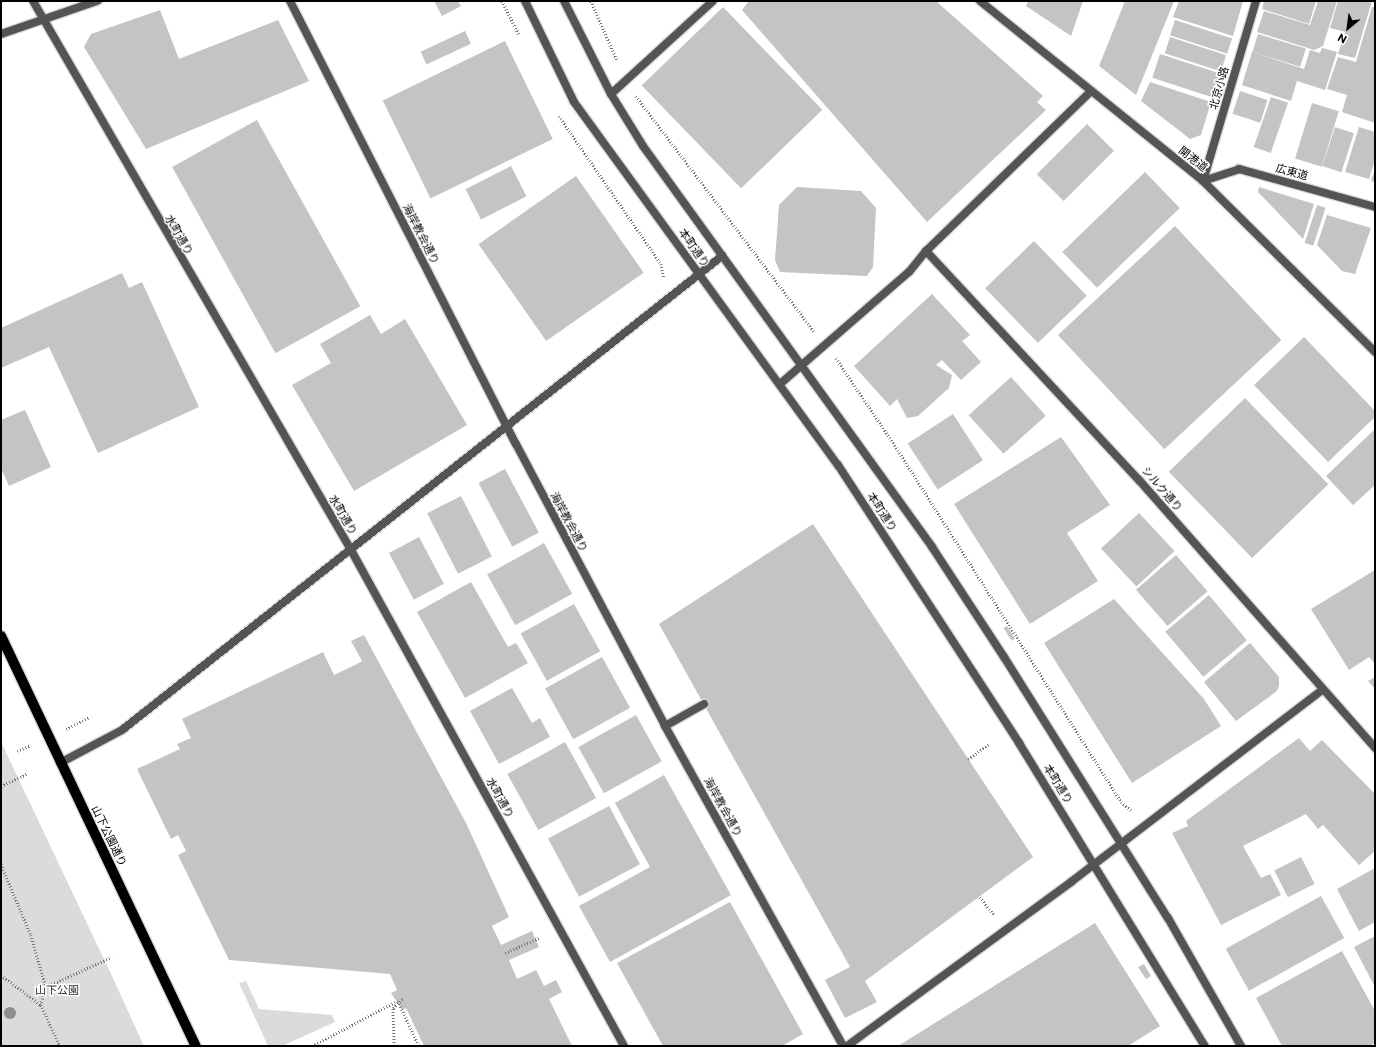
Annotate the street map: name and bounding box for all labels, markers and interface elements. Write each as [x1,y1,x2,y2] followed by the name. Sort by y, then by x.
[1328,8,1368,48] north arrow
[1335,31,1349,47] text: N
[1207,65,1231,111] street label: 北京小路
[1176,144,1210,174] street label: 開港道
[1274,161,1310,183] street label: 広東道
[400,202,442,266] street label: 海岸教会通り
[162,213,196,257] street label: 水町通り
[676,226,712,270] street label: 本町通り
[1139,464,1185,514] street label: シルク通り
[548,490,590,554] street label: 海岸教会通り
[864,490,900,534] street label: 本町通り
[326,493,360,537] street label: 水町通り
[1041,762,1075,806] street label: 本町通り
[701,775,745,839] street label: 海岸教会通り
[484,776,516,820] street label: 水町通り
[89,803,129,869] street label: 山下公園通り
[35,983,79,997] park label: 山下公園

